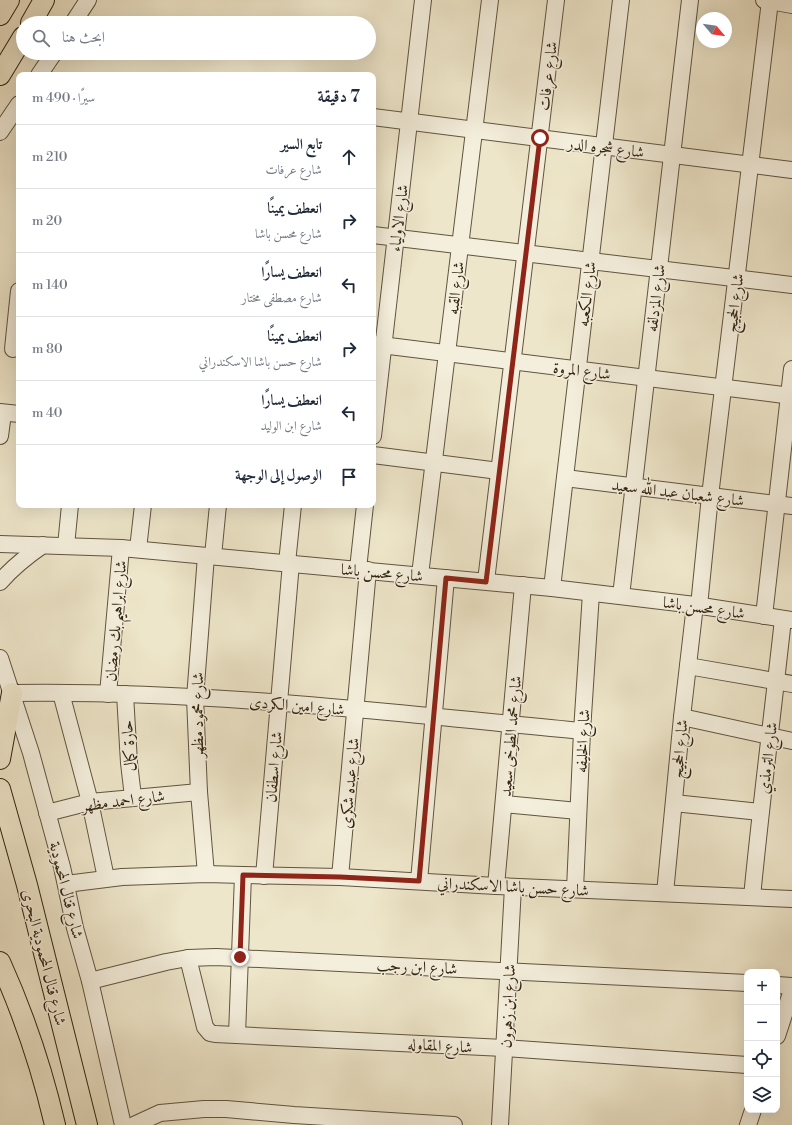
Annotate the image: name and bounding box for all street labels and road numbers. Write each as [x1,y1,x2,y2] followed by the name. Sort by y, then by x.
[534,40,565,112] street label: شارع عرفات
[564,133,645,166] street label: شارع شجره الدر
[385,183,416,253] street label: شارع الاولياء
[443,260,472,316] street label: شارع القبه
[573,260,604,328] street label: شارع الكعبه
[642,263,673,333] street label: شارع المزدلفه
[721,272,753,334] street label: شارع الحجيج
[551,358,612,387] street label: شارع المروة
[610,472,746,514] street label: شارع شعبان عبد الله سعيد
[340,559,424,590] street label: شارع محسن باشا
[101,560,137,683] street label: شارع ابراهيم بك رمضان
[661,592,746,627] street label: شارع محسن باشا
[188,672,211,760] street label: شارع محمود مظهر
[496,675,529,798] street label: شارع محمد الطوخى سعيد
[248,692,345,723] street label: شارع امين الكردى
[571,709,598,774] street label: شارع الخليفه
[117,719,141,772] street label: حارة كمال
[667,719,697,780] street label: شارع الحجيج
[754,721,785,795] street label: شارع الترمذي
[261,731,290,804] street label: شارع اسطفان
[336,737,367,830] street label: شارع عبده شكرى
[78,786,166,819] street label: شارع احمد مظهر
[41,840,88,941] street label: شارع قنال المحمودية
[436,873,589,904] street label: شارع حسن باشا الاسكندراني
[14,887,71,1028] street label: شارع قنال المحمودية البحرى
[376,955,458,982] street label: شارع ابن رجب
[496,963,523,1049] street label: شارع ابن زهرون
[407,1034,473,1061] street label: شارع المقاوله

